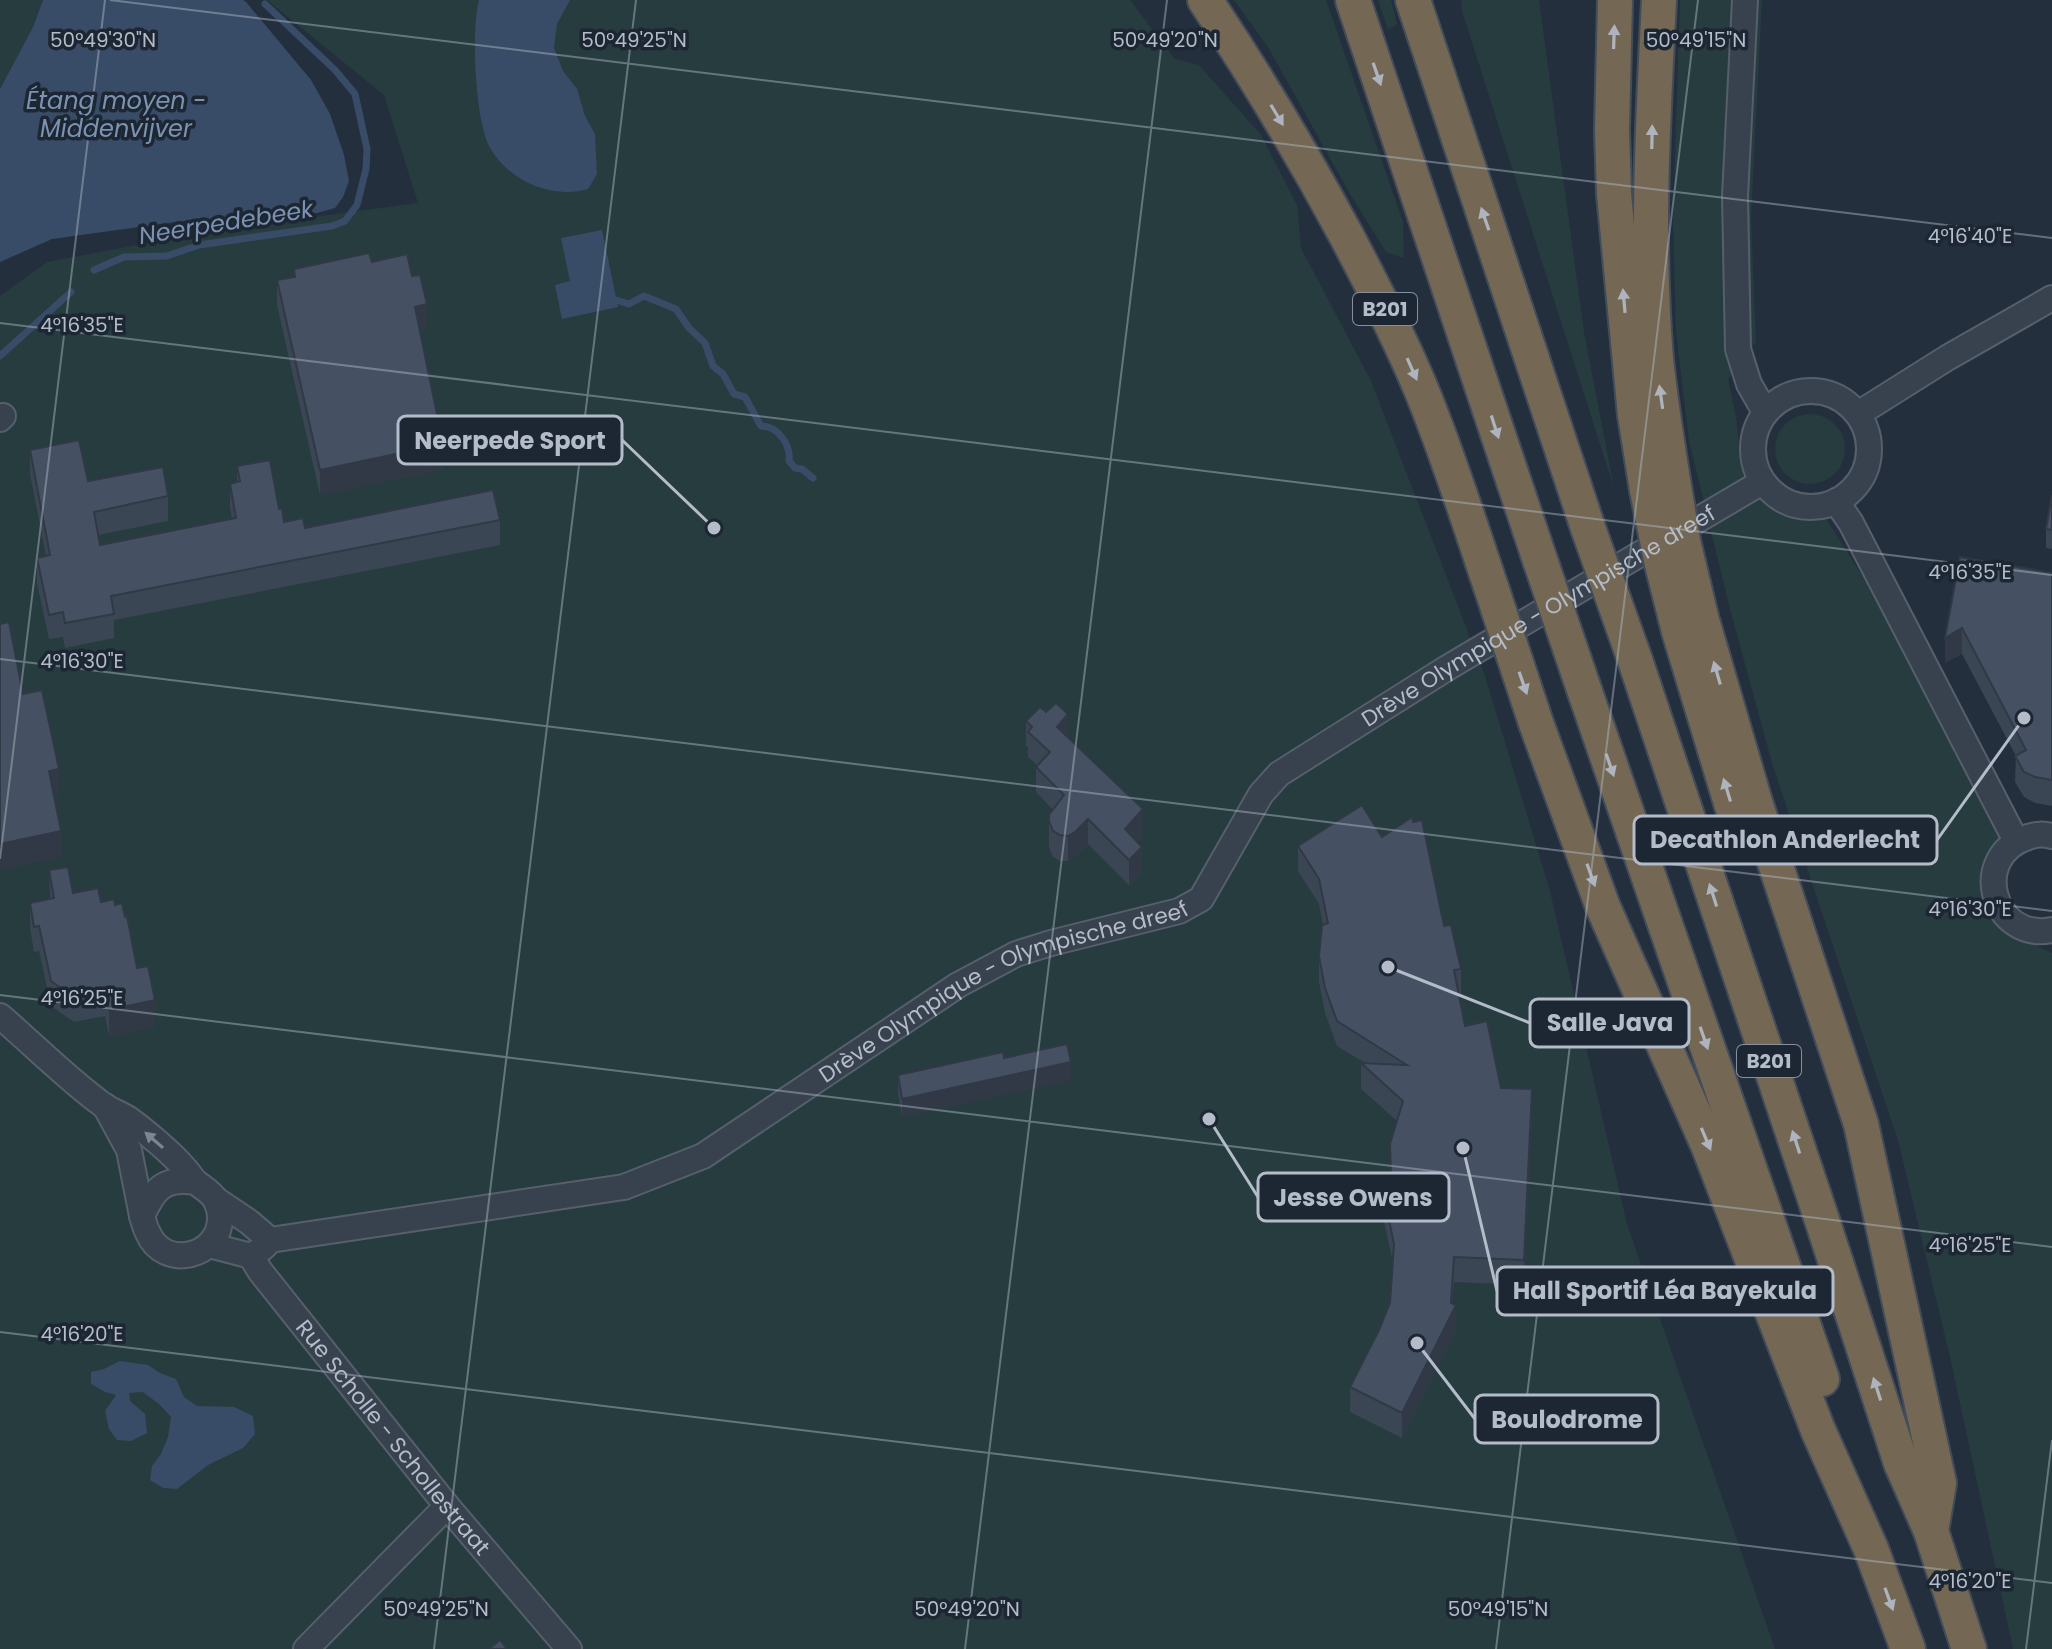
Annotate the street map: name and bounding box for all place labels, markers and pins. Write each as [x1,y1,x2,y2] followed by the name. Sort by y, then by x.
[398,416,622,464] callout: Neerpede Sport
[1634,816,1937,864] callout: Decathlon Anderlecht
[1530,999,1689,1047] callout: Salle Java
[1258,1173,1449,1221] callout: Jesse Owens
[1497,1267,1833,1315] callout: Hall Sportif Léa Bayekula
[1475,1395,1658,1443] callout: Boulodrome

